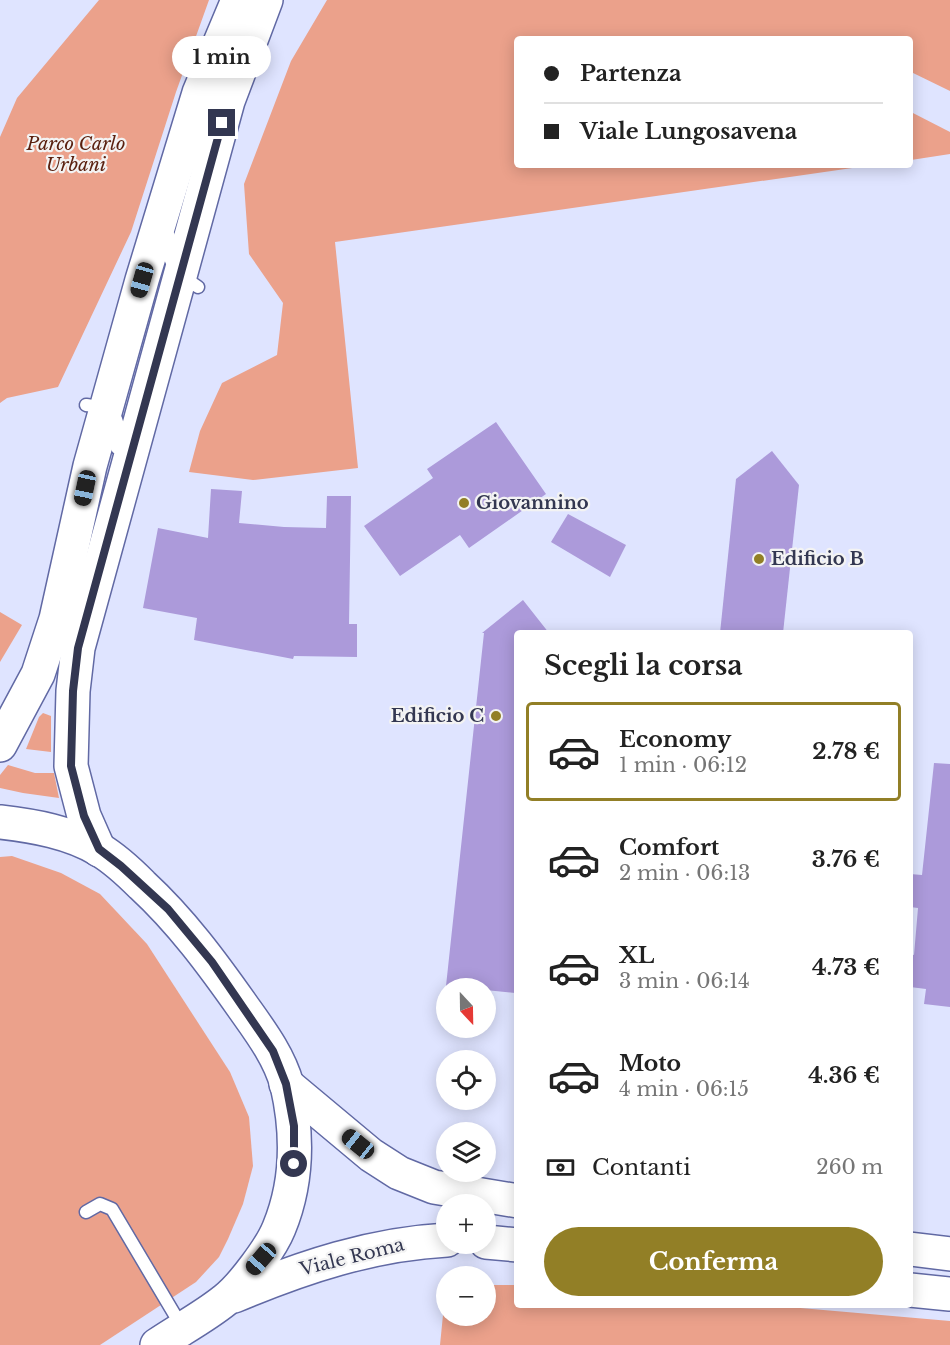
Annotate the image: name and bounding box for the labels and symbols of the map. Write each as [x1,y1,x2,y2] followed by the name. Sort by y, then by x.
[172,36,272,78] callout: 1 min
[208,109,235,136] route end
[26,133,125,176] park label: Parco Carlo Urbani
[128,260,156,300] car
[72,469,98,507] car
[476,492,589,514] place label: Giovannino
[457,496,471,510] marker: Giovannino
[771,548,864,570] place label: Edificio B
[752,552,766,566] marker: Edificio B
[391,705,484,727] place label: Edificio C
[489,709,503,723] marker: Edificio C
[436,978,496,1038] north arrow
[338,1126,378,1162] car
[280,1150,307,1177] route start
[297,1233,406,1281] street label: Viale Roma
[242,1240,280,1278] car

